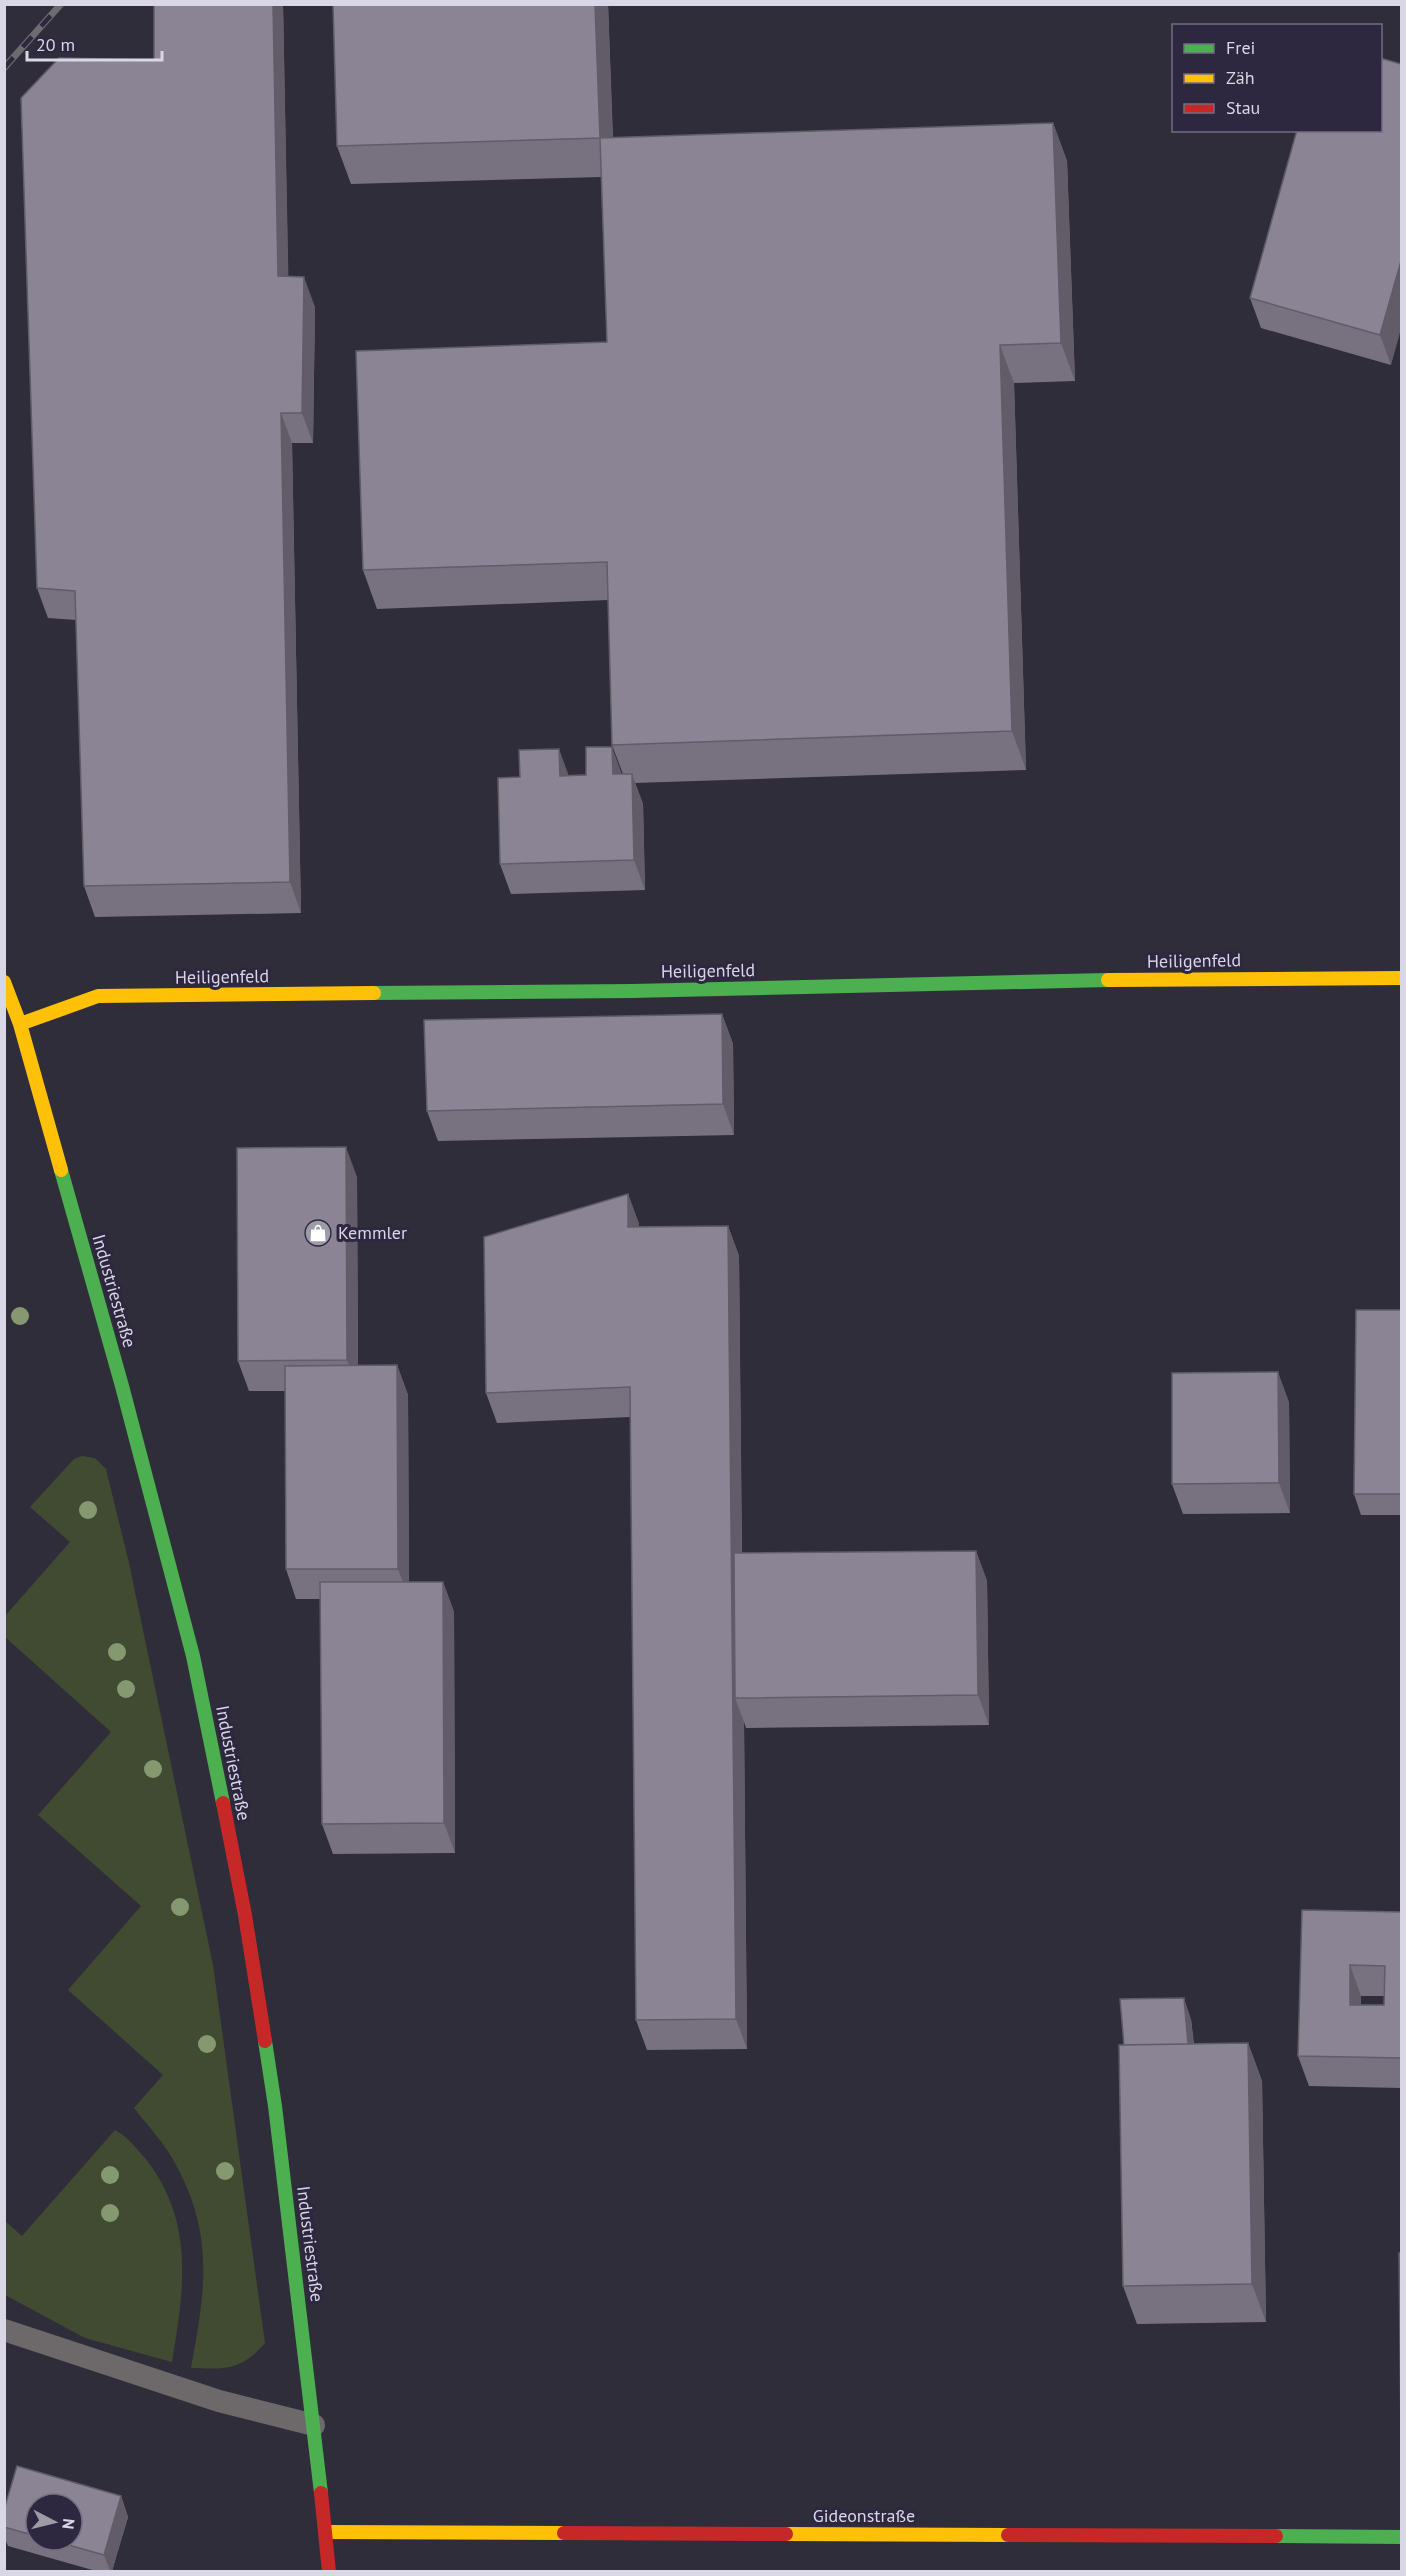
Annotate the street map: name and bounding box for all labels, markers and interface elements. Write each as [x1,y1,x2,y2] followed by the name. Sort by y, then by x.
[27,24,162,62] scale bar
[1172,24,1382,132] legend
[36,33,75,56] text: 20 m
[1226,36,1255,59] text: Frei
[1226,66,1255,89] text: Zäh
[1226,96,1260,119] text: Stau
[1147,948,1241,973] street label: Heiligenfeld
[661,958,755,983] street label: Heiligenfeld
[175,964,269,989] street label: Heiligenfeld
[303,1218,333,1248] shop icon: Kemmler
[338,1221,407,1244] place label: Kemmler
[87,1232,142,1350] street label: Industriestraße
[211,1703,256,1822] street label: Industriestraße
[292,2185,329,2303] street label: Industriestraße
[24,2492,84,2552] north arrow
[813,2504,915,2527] street label: Gideonstraße
[58,2517,79,2530] text: N

